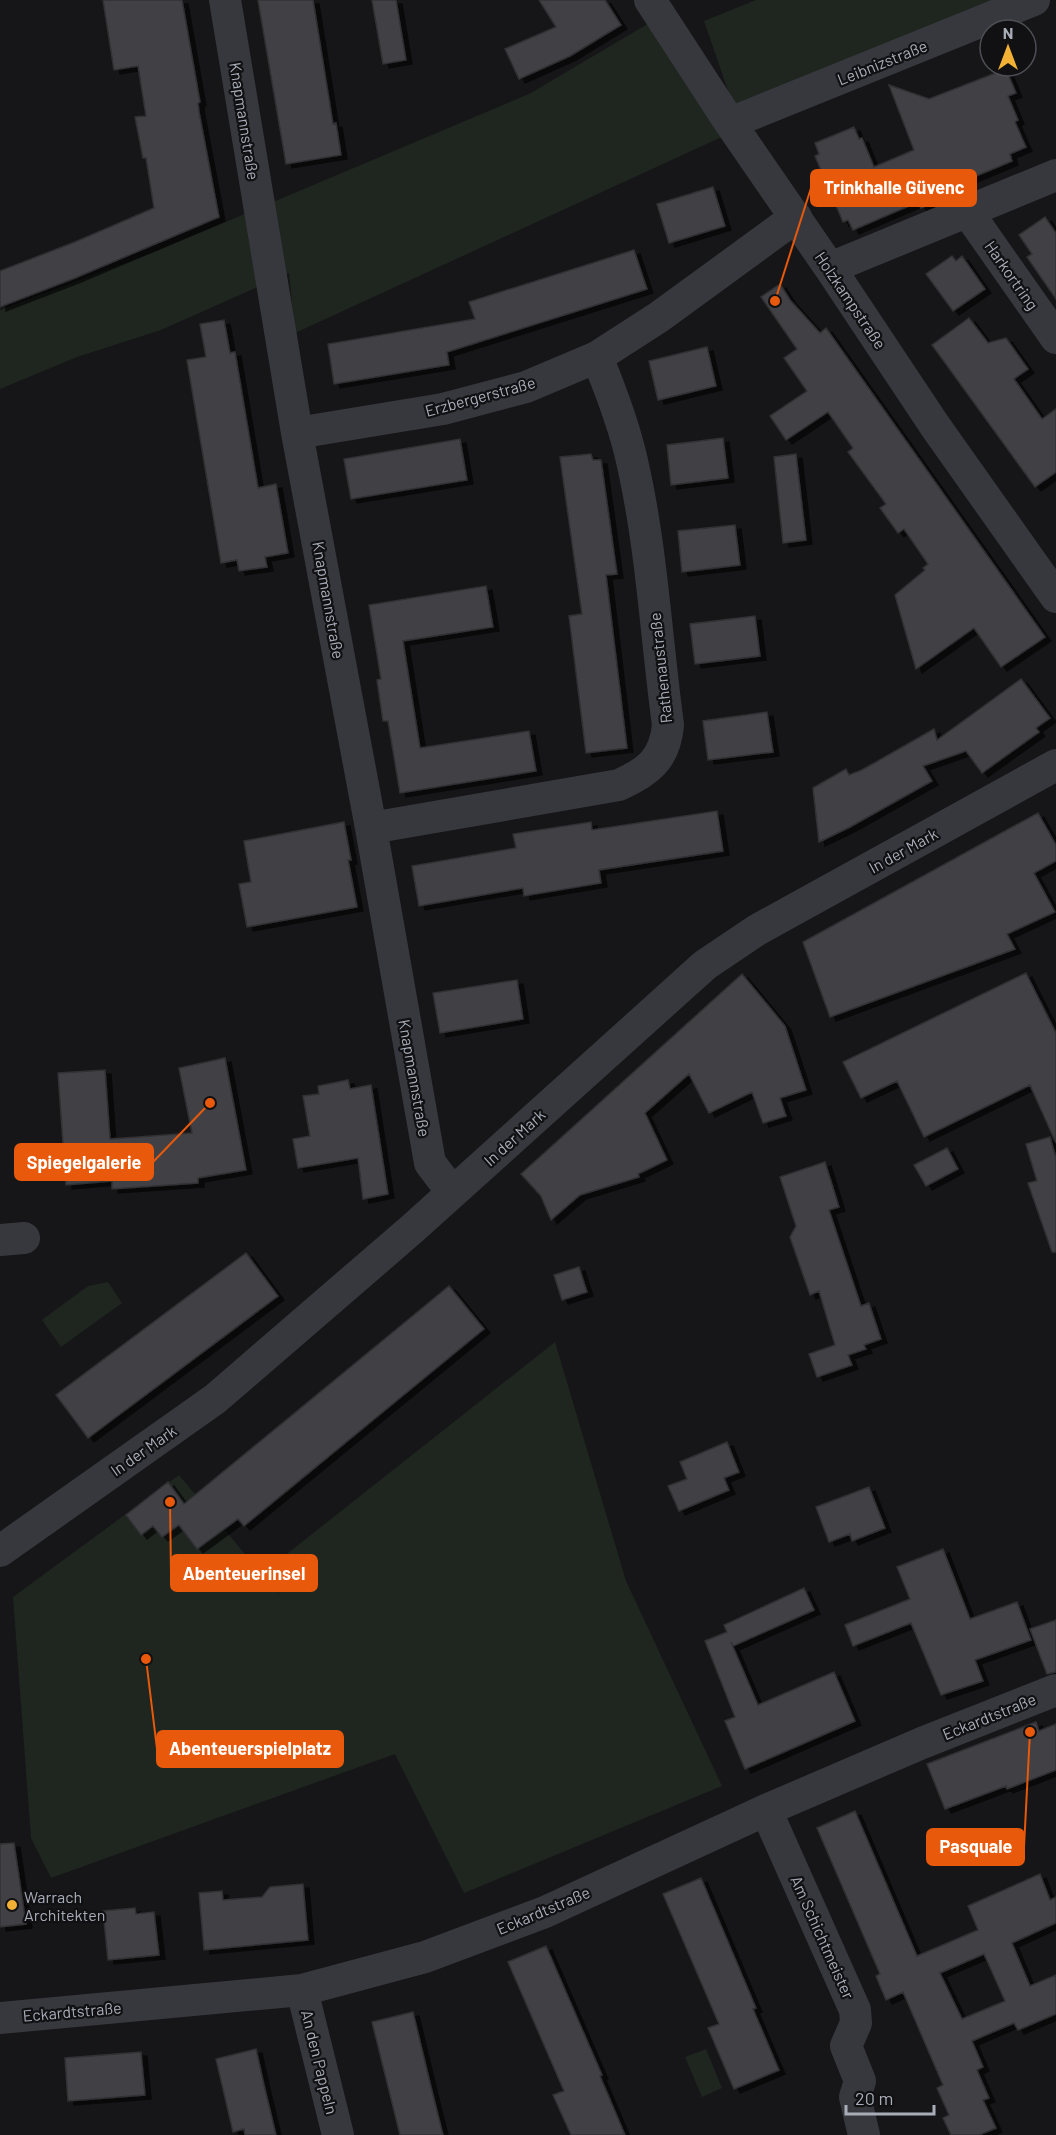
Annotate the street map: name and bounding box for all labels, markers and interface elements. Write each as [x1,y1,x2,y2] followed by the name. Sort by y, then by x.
[978,18,1038,78] north arrow
[1003,23,1013,42] text: N
[834,35,930,89] street label: Leibnizstraße
[226,61,264,181] street label: Knapmannstraße
[811,170,976,206] callout: Trinkhalle Güvenc
[824,176,965,198] text: Trinkhalle Güvenc
[981,237,1043,313] street label: Harkortring
[812,248,890,352] street label: Holzkampstraße
[423,372,537,420] street label: Erzbergerstraße
[309,540,349,660] street label: Knapmannstraße
[645,612,675,724] street label: Rathenaustraße
[865,823,941,877] street label: In der Mark
[395,1018,435,1138] street label: Knapmannstraße
[480,1105,548,1169] street label: In der Mark
[15,1144,153,1180] callout: Spiegelgalerie
[27,1151,141,1173] text: Spiegelgalerie
[107,1421,179,1479] street label: In der Mark
[171,1555,317,1591] callout: Abenteuerinsel
[183,1562,305,1584] text: Abenteuerinsel
[939,1689,1039,1743] street label: Eckardtstraße
[157,1731,343,1767] callout: Abenteuerspielplatz
[169,1737,331,1759] text: Abenteuerspielplatz
[927,1829,1024,1865] callout: Pasquale
[940,1835,1013,1857] text: Pasquale
[787,1873,859,2002] street label: Am Schichtmeister
[494,1882,592,1938] street label: Eckardtstraße
[24,1887,105,1924] place label: Warrach Architekten
[5,1898,19,1912] marker: Warrach Architekten
[22,1997,122,2025] street label: Eckardtstraße
[298,2008,342,2116] street label: An den Pappeln
[846,2078,934,2116] scale bar
[855,2087,893,2109] text: 20 m

